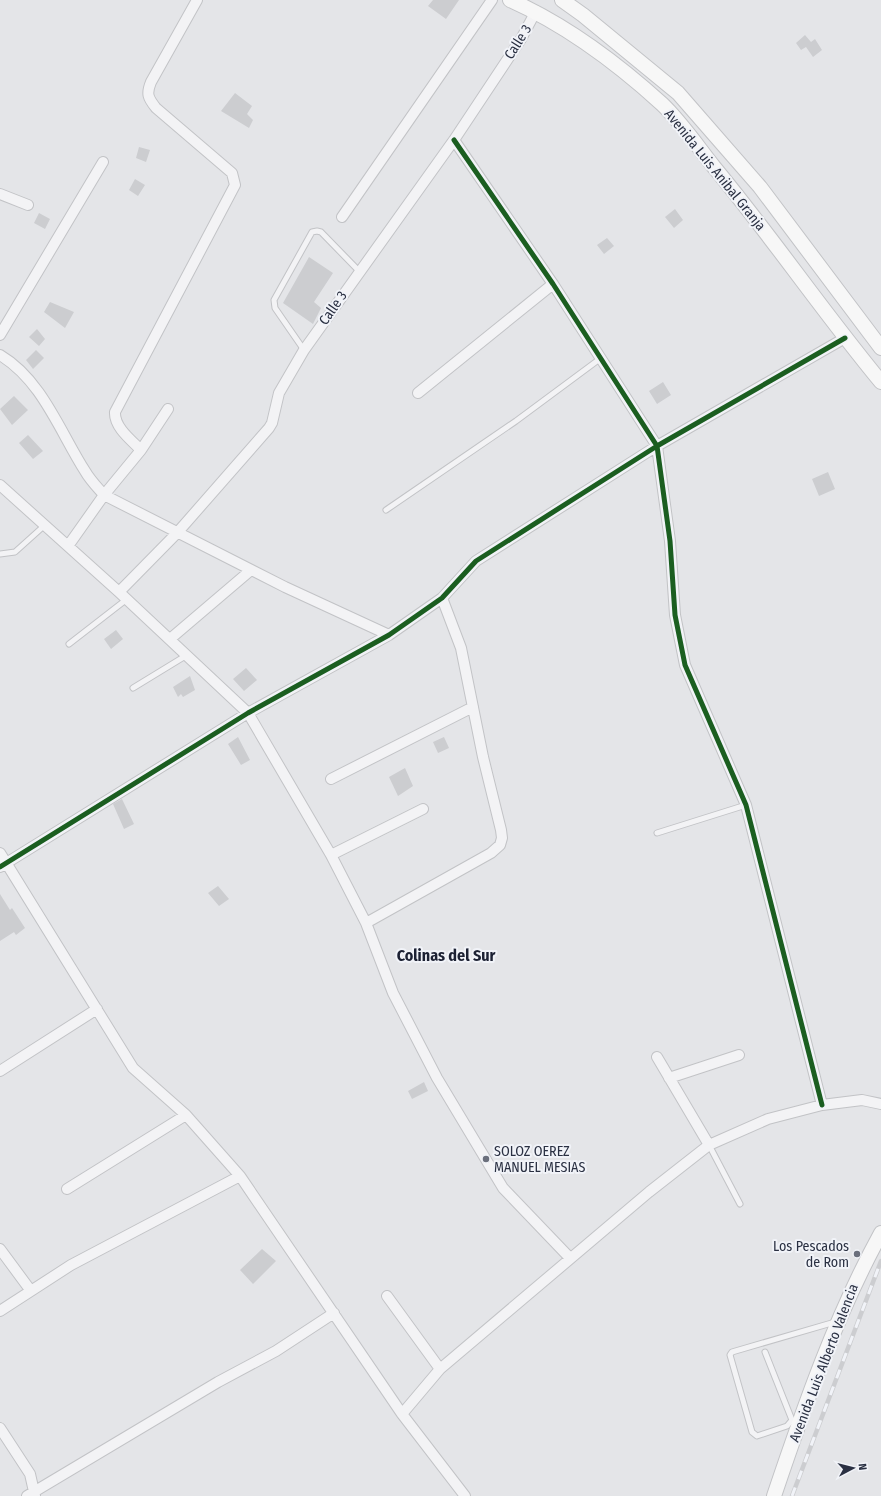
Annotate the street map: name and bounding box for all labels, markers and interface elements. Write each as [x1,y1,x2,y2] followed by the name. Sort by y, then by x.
[501,22,535,62] street label: Calle 3
[661,106,769,234] street label: Avenida Luis Anibal Granja
[315,288,351,328] street label: Calle 3
[397,946,495,965] district label: Colinas del Sur
[494,1143,585,1176] place label: SOLOZ OEREZ MANUEL MESIAS
[481,1154,491,1164] marker: SOLOZ OEREZ MANUEL MESIAS
[773,1238,849,1271] place label: Los Pescados de Rom
[852,1249,862,1259] marker: Los Pescados de Rom
[786,1281,862,1444] street label: Avenida Luis Alberto Valencia
[833,1448,873,1488] north arrow
[856,1463,869,1471] text: N

